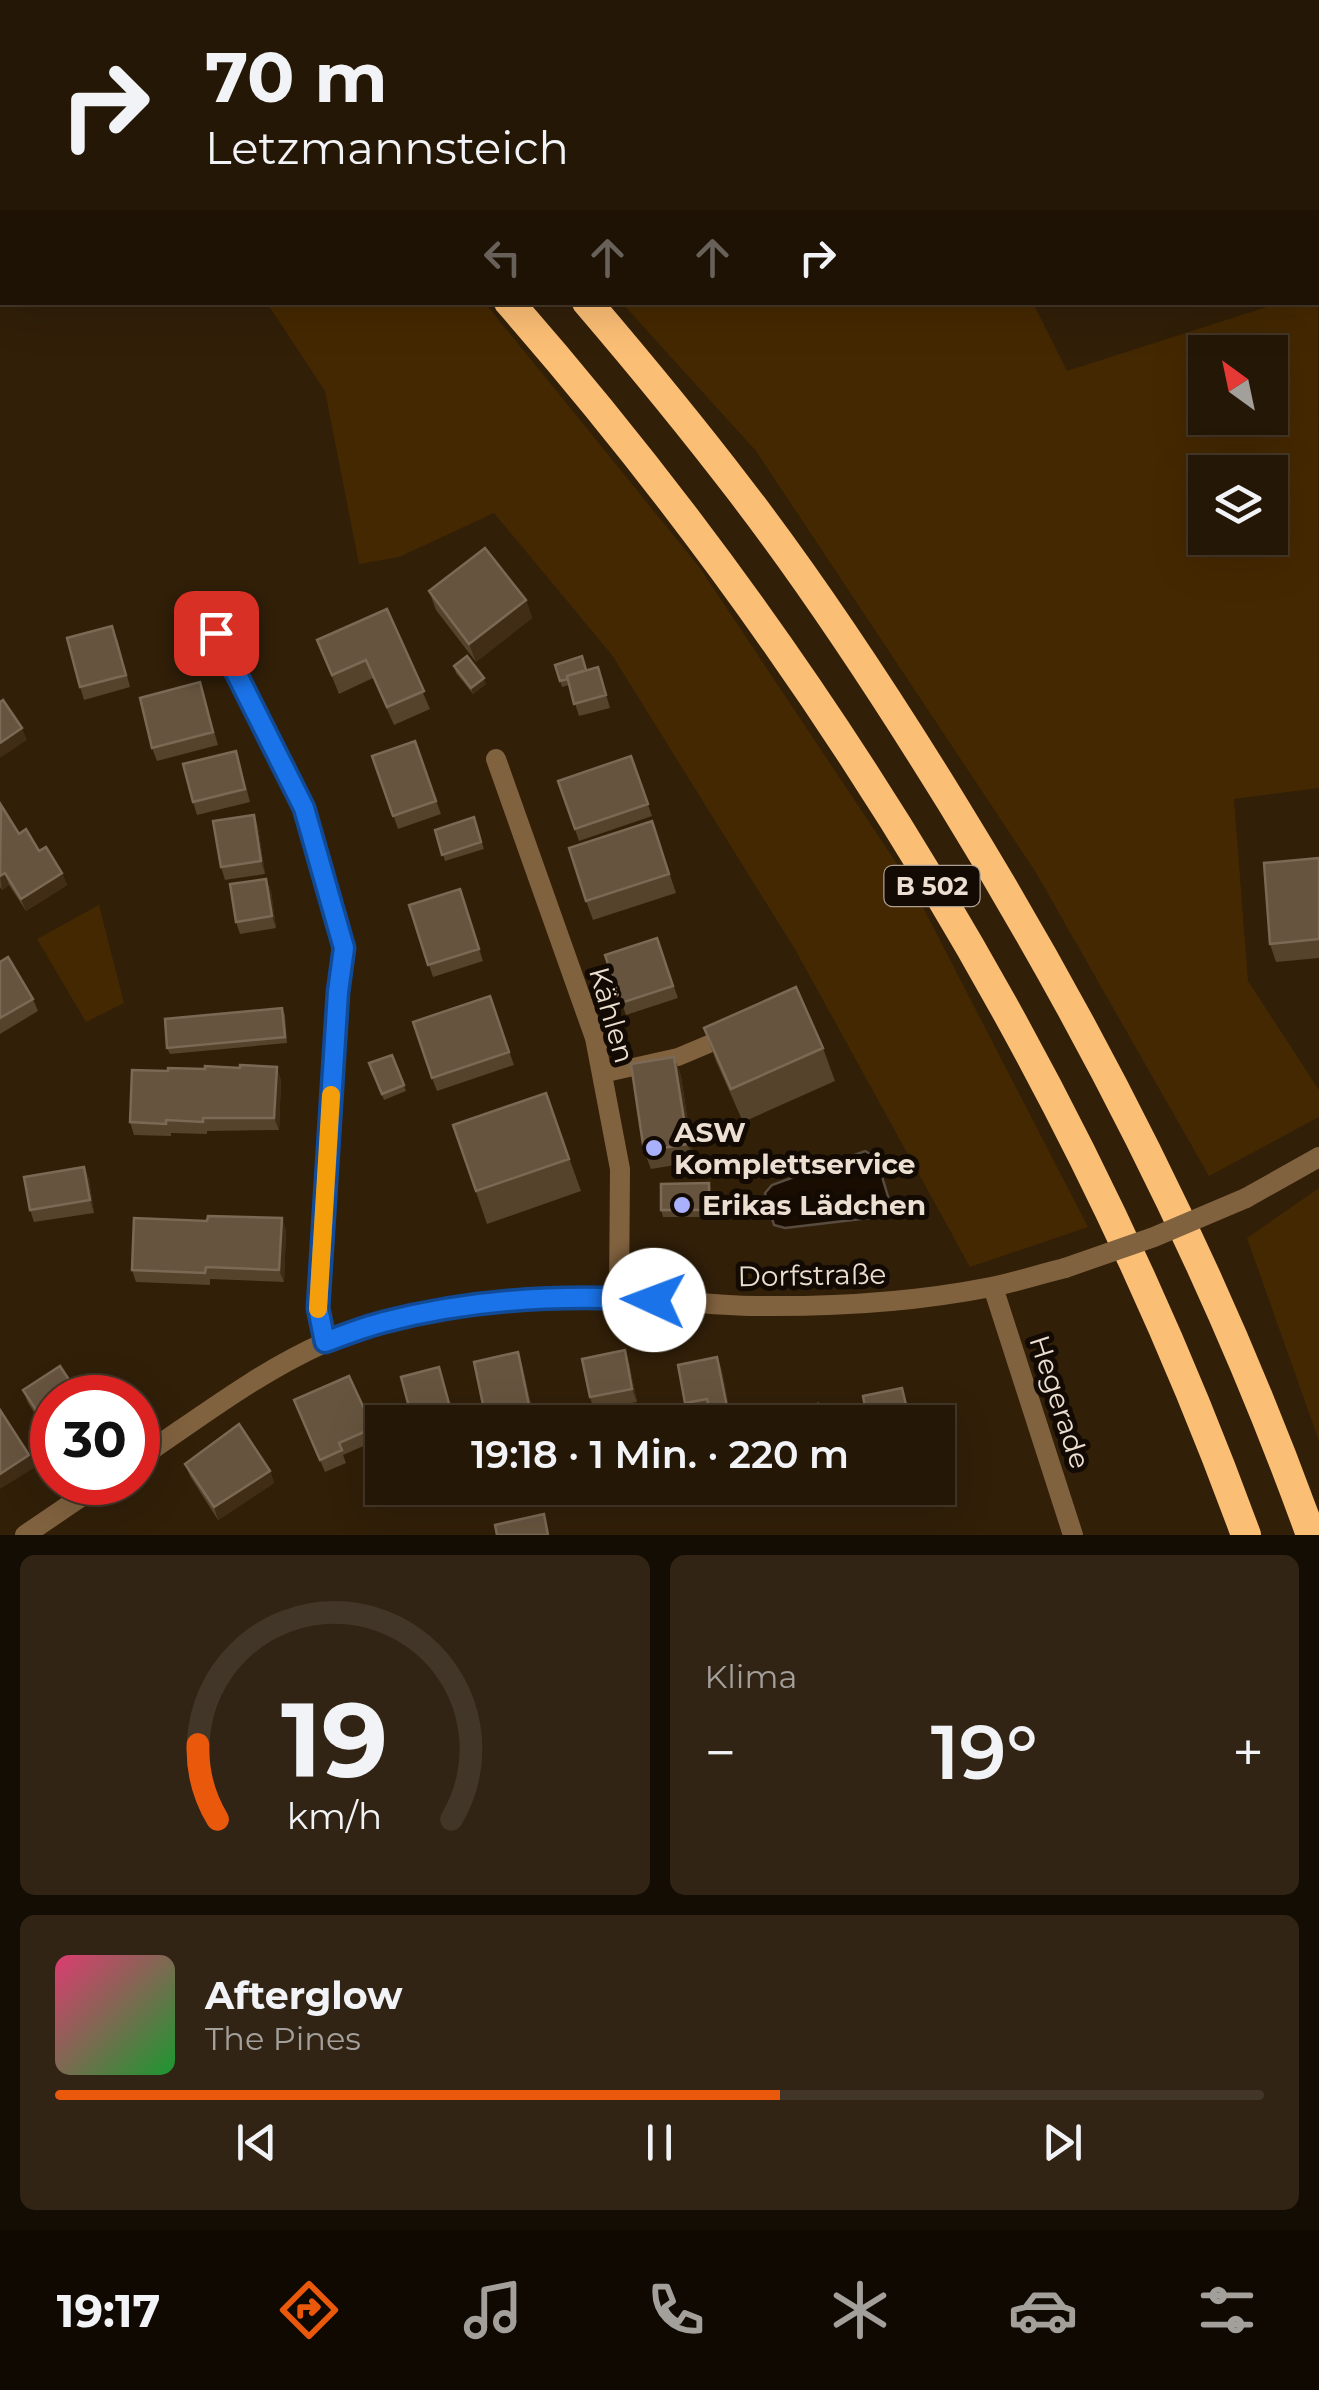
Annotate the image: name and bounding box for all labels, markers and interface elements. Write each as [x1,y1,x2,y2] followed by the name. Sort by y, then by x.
[205,34,388,120] text: 70 m
[40,40,170,170] icon: right
[205,120,569,175] text: Letzmannsteich
[475,230,530,285] icon: left
[580,230,635,285] icon: ahead
[685,230,740,285] icon: ahead
[790,230,845,285] icon: right
[1188,335,1288,435] north arrow
[1188,335,1288,555] map controls
[1188,455,1288,555] button: layers
[174,591,259,676] pin
[189,606,244,661] icon: arrive
[884,866,980,906] road number: B 502
[582,963,642,1067] street label: Kählen
[673,1115,916,1181] place label: ASW Komplettservice
[643,1137,665,1159] marker: ASW Komplettservice
[702,1188,926,1222] place label: Erikas Lädchen
[671,1194,693,1216] marker: Erikas Lädchen
[602,1248,706,1352] position arrow
[737,1257,887,1293] street label: Dorfstraße
[1022,1331,1098,1473] street label: Hegerade
[30,1375,160,1505] speed limit sign: 30
[471,1431,849,1478] text: 19:18 · 1 Min. · 220 m
[705,1657,797,1696] text: Klima
[281,1676,388,1803] text: 19
[931,1706,1038,1798] text: 19°
[705,1719,736,1786] text: −
[1232,1719,1264,1786] text: +
[287,1794,382,1838] text: km/h
[205,1972,403,2019] text: Afterglow
[205,2019,361,2058] text: The Pines
[229,2115,284,2170] icon: previous
[632,2115,687,2170] icon: pause
[1035,2115,1090,2170] icon: next
[274,2275,344,2345] icon: directions
[458,2275,528,2345] icon: music
[641,2275,711,2345] icon: phone
[825,2275,895,2345] icon: climate
[1008,2275,1078,2345] icon: car
[1192,2275,1262,2345] icon: filters
[57,2283,160,2338] text: 19:17

